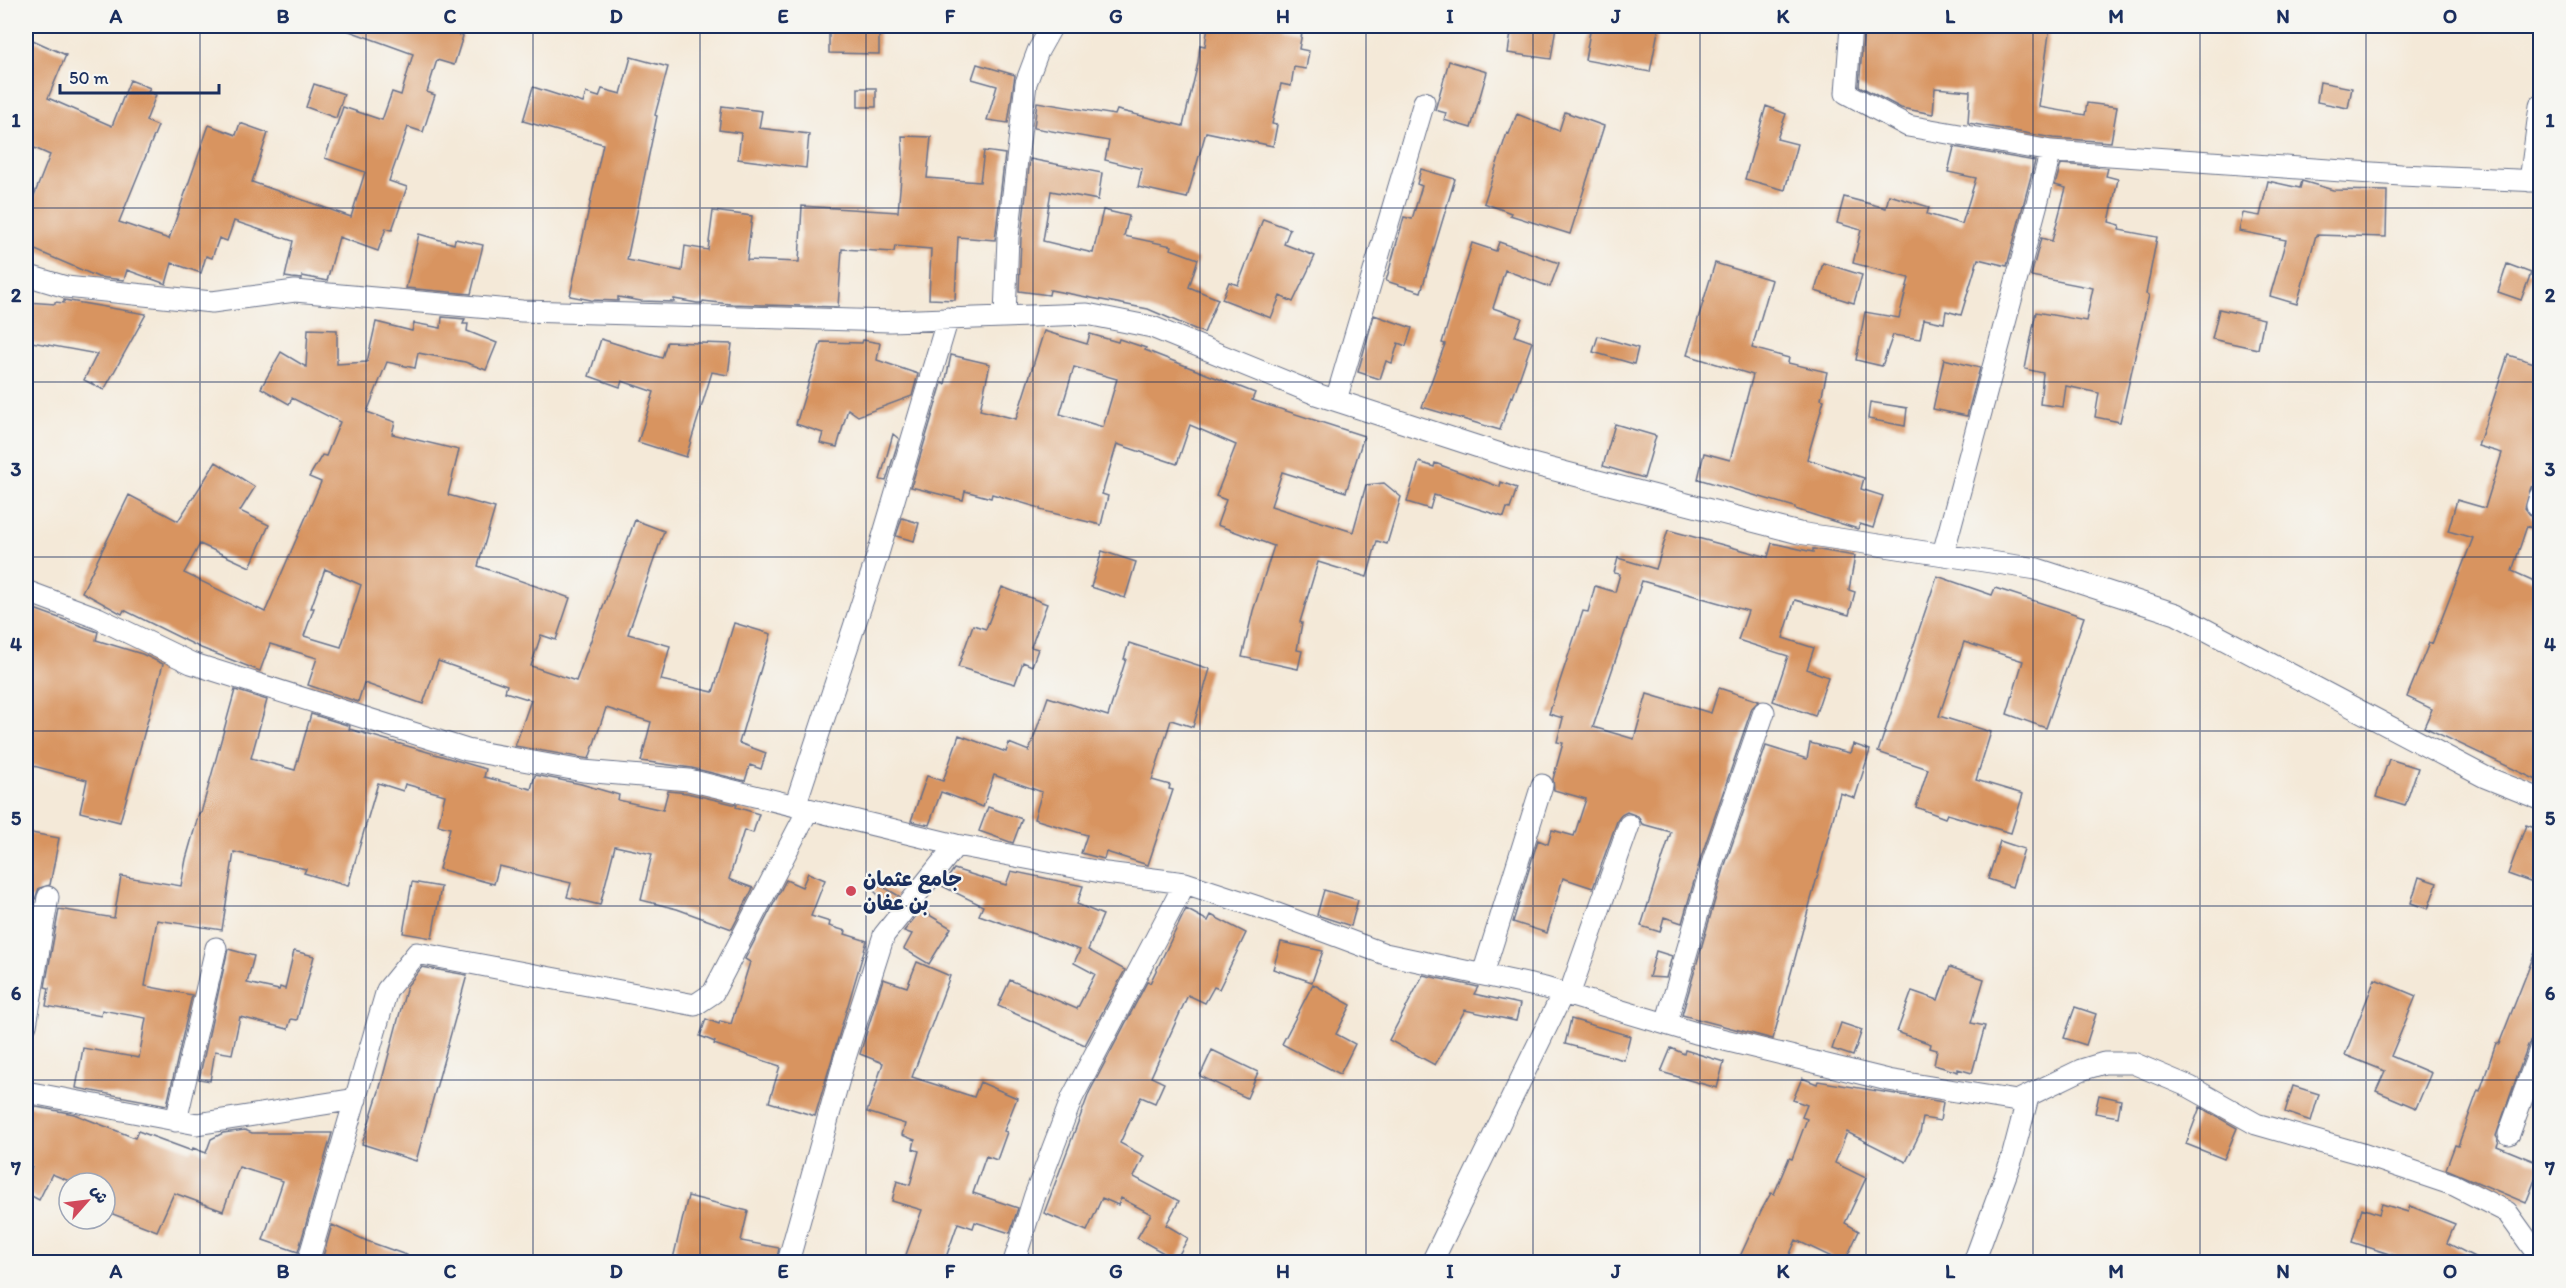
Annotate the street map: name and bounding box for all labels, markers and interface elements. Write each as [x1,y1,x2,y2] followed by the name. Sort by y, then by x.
[109,4,123,28] text: A
[277,4,290,28] text: B
[444,4,457,28] text: C
[609,4,623,28] text: D
[777,4,789,28] text: E
[945,4,956,28] text: F
[1109,4,1123,28] text: G
[1276,4,1290,28] text: H
[1446,4,1454,28] text: I
[1610,4,1621,28] text: J
[1777,4,1791,28] text: K
[1945,4,1956,28] text: L
[2108,4,2124,28] text: M
[2276,4,2290,28] text: N
[2443,4,2457,28] text: O
[60,57,219,95] scale bar
[69,67,109,89] text: 50 m
[11,108,21,132] text: 1
[2545,108,2555,132] text: 1
[11,283,22,307] text: 2
[2545,283,2556,307] text: 2
[11,457,22,481] text: 3
[2545,457,2556,481] text: 3
[10,632,22,656] text: 4
[2544,632,2556,656] text: 4
[11,806,22,830] text: 5
[2545,806,2556,830] text: 5
[863,866,962,916] place label: جامع عثمان بن عفان
[844,884,858,898] marker: جامع عثمان بن عفان
[11,981,22,1005] text: 6
[2545,981,2556,1005] text: 6
[10,1156,21,1180] text: 7
[2544,1156,2555,1180] text: 7
[57,1171,117,1231] north arrow
[87,1182,112,1206] text: ش
[109,1259,123,1283] text: A
[277,1259,290,1283] text: B
[444,1259,457,1283] text: C
[609,1259,623,1283] text: D
[777,1259,789,1283] text: E
[945,1259,956,1283] text: F
[1109,1259,1123,1283] text: G
[1276,1259,1290,1283] text: H
[1446,1259,1454,1283] text: I
[1610,1259,1621,1283] text: J
[1777,1259,1791,1283] text: K
[1945,1259,1956,1283] text: L
[2108,1259,2124,1283] text: M
[2276,1259,2290,1283] text: N
[2443,1259,2457,1283] text: O

